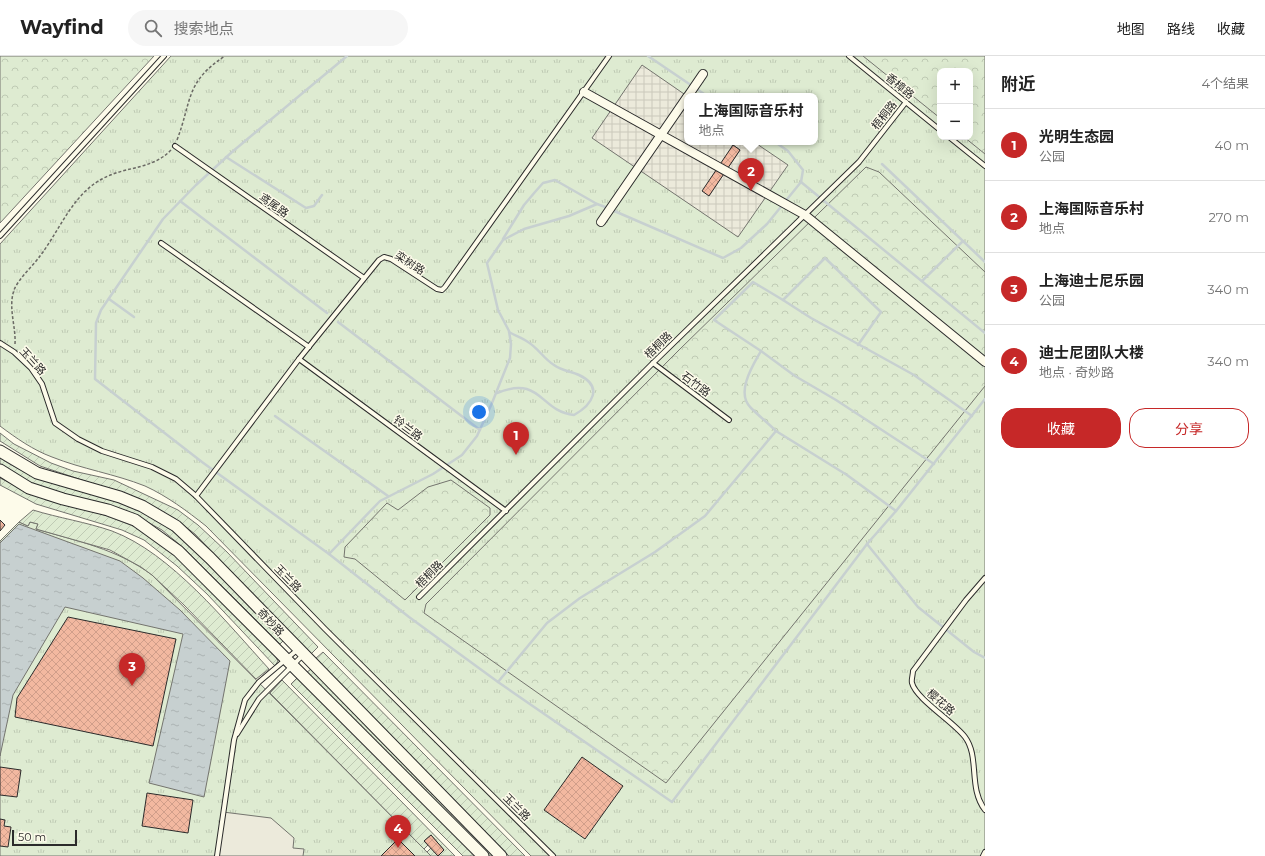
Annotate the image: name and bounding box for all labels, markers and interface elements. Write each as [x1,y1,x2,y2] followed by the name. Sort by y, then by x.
[128,10,408,46] search box
[20,16,104,39] text: Wayfind
[142,17,164,39] icon: search
[174,19,234,38] text: 搜索地点
[1117,20,1145,38] text: 地图
[1167,20,1195,38] text: 路线
[1217,20,1245,38] text: 收藏
[937,68,973,140] map controls
[937,68,973,104] button: +
[883,70,917,102] street label: 香樟路
[1001,74,1035,94] text: 附近
[1201,75,1249,91] text: 4个结果
[684,93,818,145] popup
[868,98,900,132] street label: 梧桐路
[698,101,804,120] text: 上海国际音乐村
[937,104,973,140] button: −
[698,122,725,138] text: 地点
[1039,127,1114,146] text: 光明生态园
[1011,137,1017,153] text: 1
[1215,137,1249,153] text: 40 m
[1039,148,1065,164] text: 公园
[738,158,764,191] pin: 2
[256,190,292,220] street label: 鸢尾路
[1039,199,1144,218] text: 上海国际音乐村
[1010,209,1018,225] text: 2
[1208,209,1249,225] text: 270 m
[1039,220,1065,236] text: 地点
[392,248,428,278] street label: 栾树路
[1039,271,1144,290] text: 上海迪士尼乐园
[1010,281,1018,297] text: 3
[1207,281,1249,297] text: 340 m
[1039,292,1065,308] text: 公园
[641,329,675,361] street label: 梧桐路
[1039,343,1144,362] text: 迪士尼团队大楼
[17,344,49,378] street label: 玉兰路
[1010,353,1018,369] text: 4
[1207,353,1249,369] text: 340 m
[1039,364,1114,380] text: 地点 · 奇妙路
[679,368,713,400] street label: 石竹路
[469,402,489,422] your location
[1001,408,1121,448] button: 收藏
[1129,408,1249,448] button: 分享
[391,412,425,444] street label: 铃兰路
[503,422,529,455] pin: 1
[412,557,446,591] street label: 梧桐路
[272,561,304,595] street label: 玉兰路
[255,605,287,639] street label: 奇妙路
[119,653,145,686] pin: 3
[924,686,958,718] street label: 樱花路
[500,790,534,824] street label: 玉兰路
[385,815,411,848] pin: 4
[12,828,77,847] scale bar
[18,830,46,844] text: 50 m

